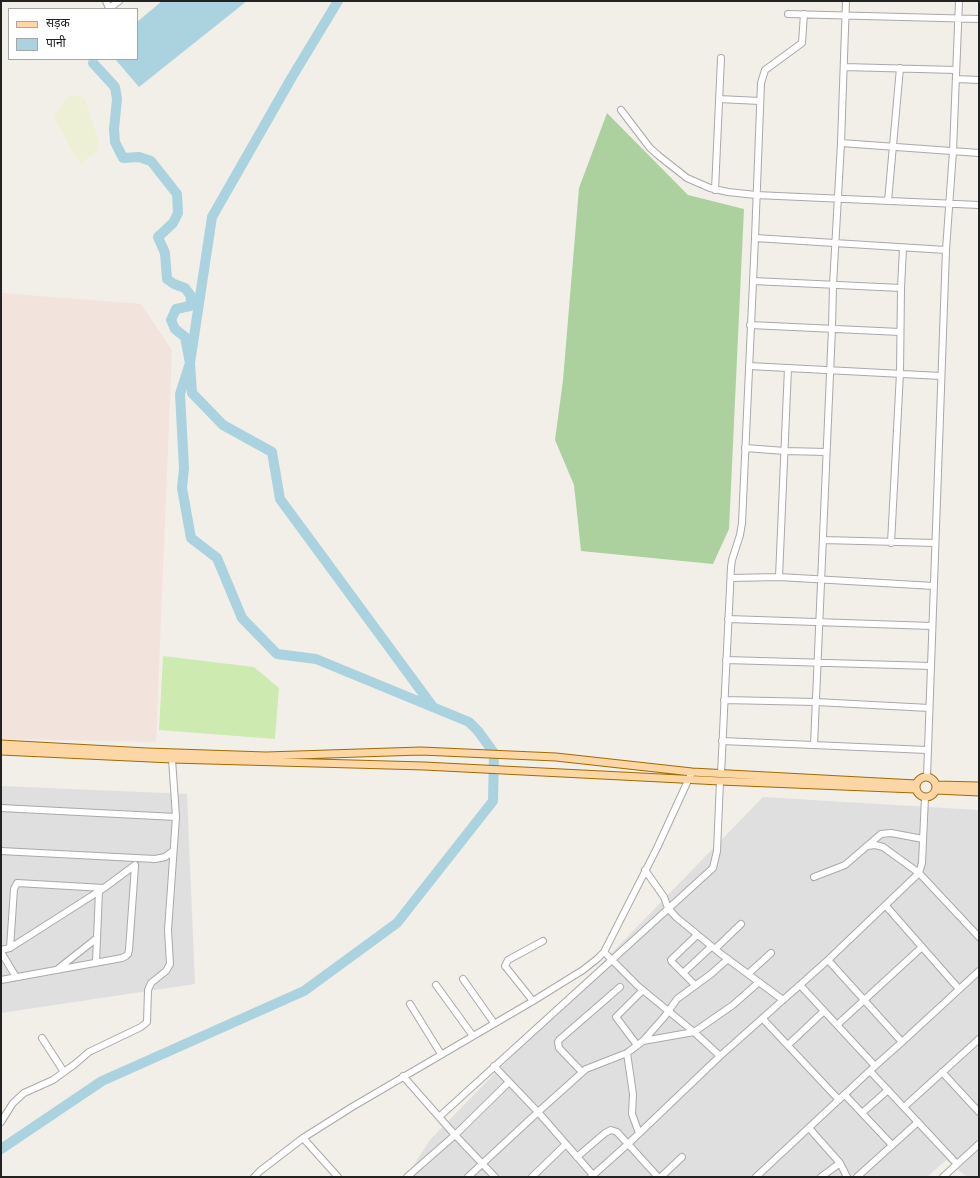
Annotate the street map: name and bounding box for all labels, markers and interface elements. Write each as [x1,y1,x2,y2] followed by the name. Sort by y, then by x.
[8,8,138,60] legend
[46,16,70,30] text: सड़क
[46,36,66,50] text: पानी

